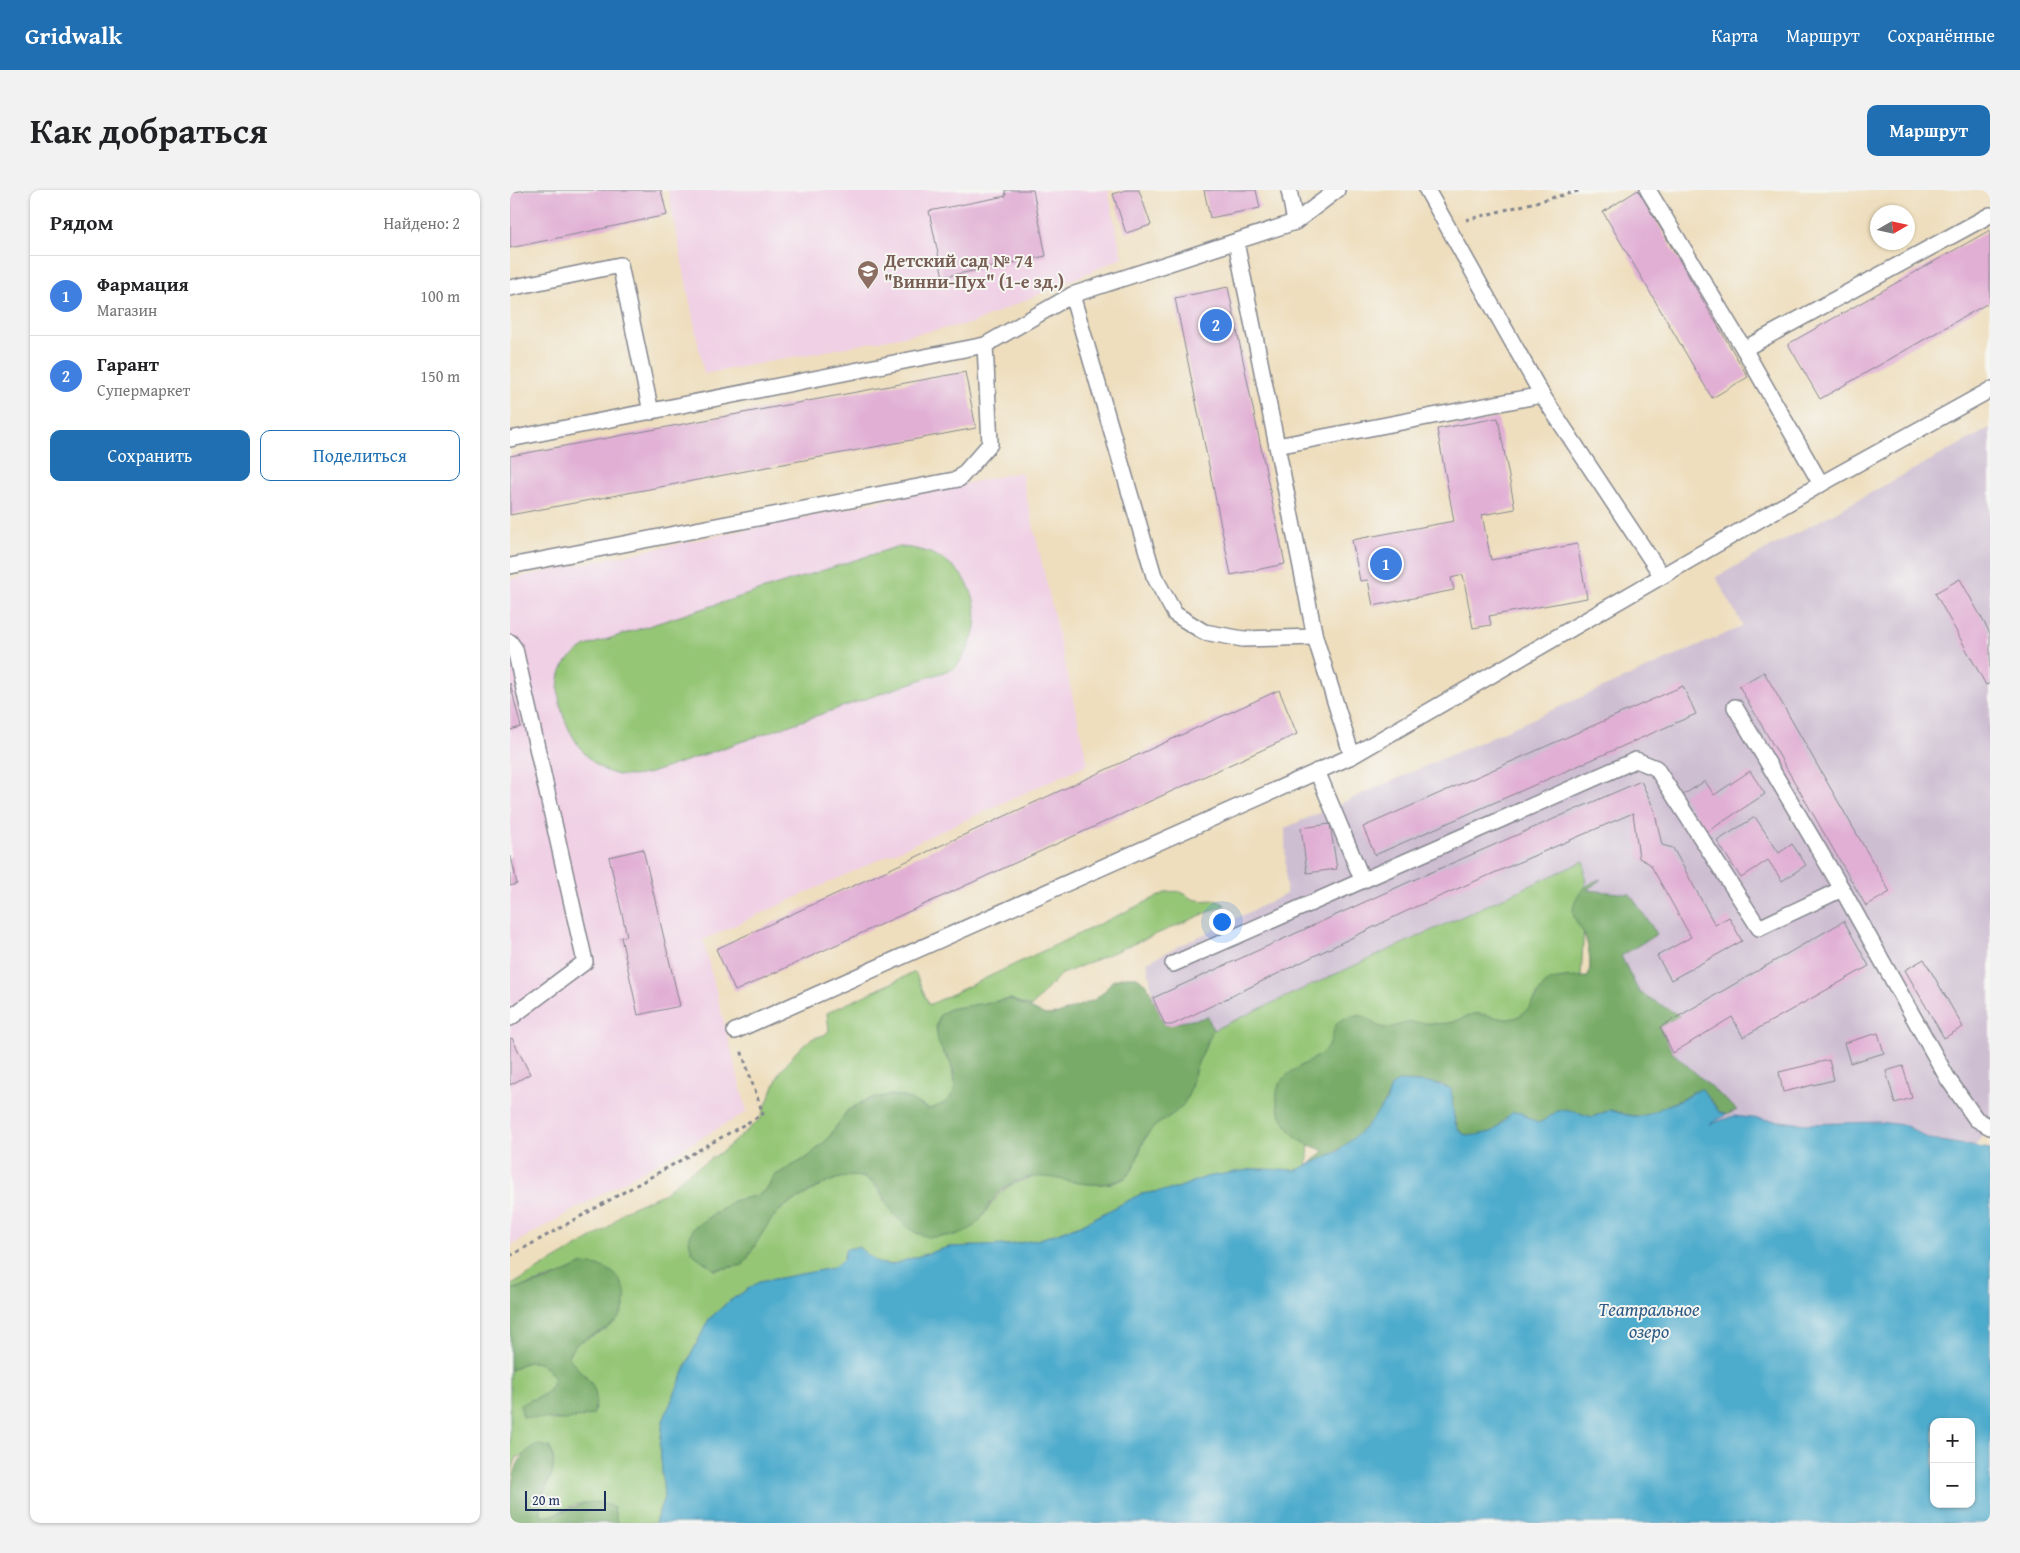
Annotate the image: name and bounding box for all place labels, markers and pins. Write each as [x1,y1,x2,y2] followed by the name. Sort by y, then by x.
[883,247,1064,295] place label: Детский сад № 74 "Винни-Пух" (1-е зд.)
[856,259,880,290] school or university icon: Детский сад № 74 "Винни-Пух" (1-е зд.)
[1200,306,1232,344] pin: 2
[1370,545,1402,583] pin: 1

